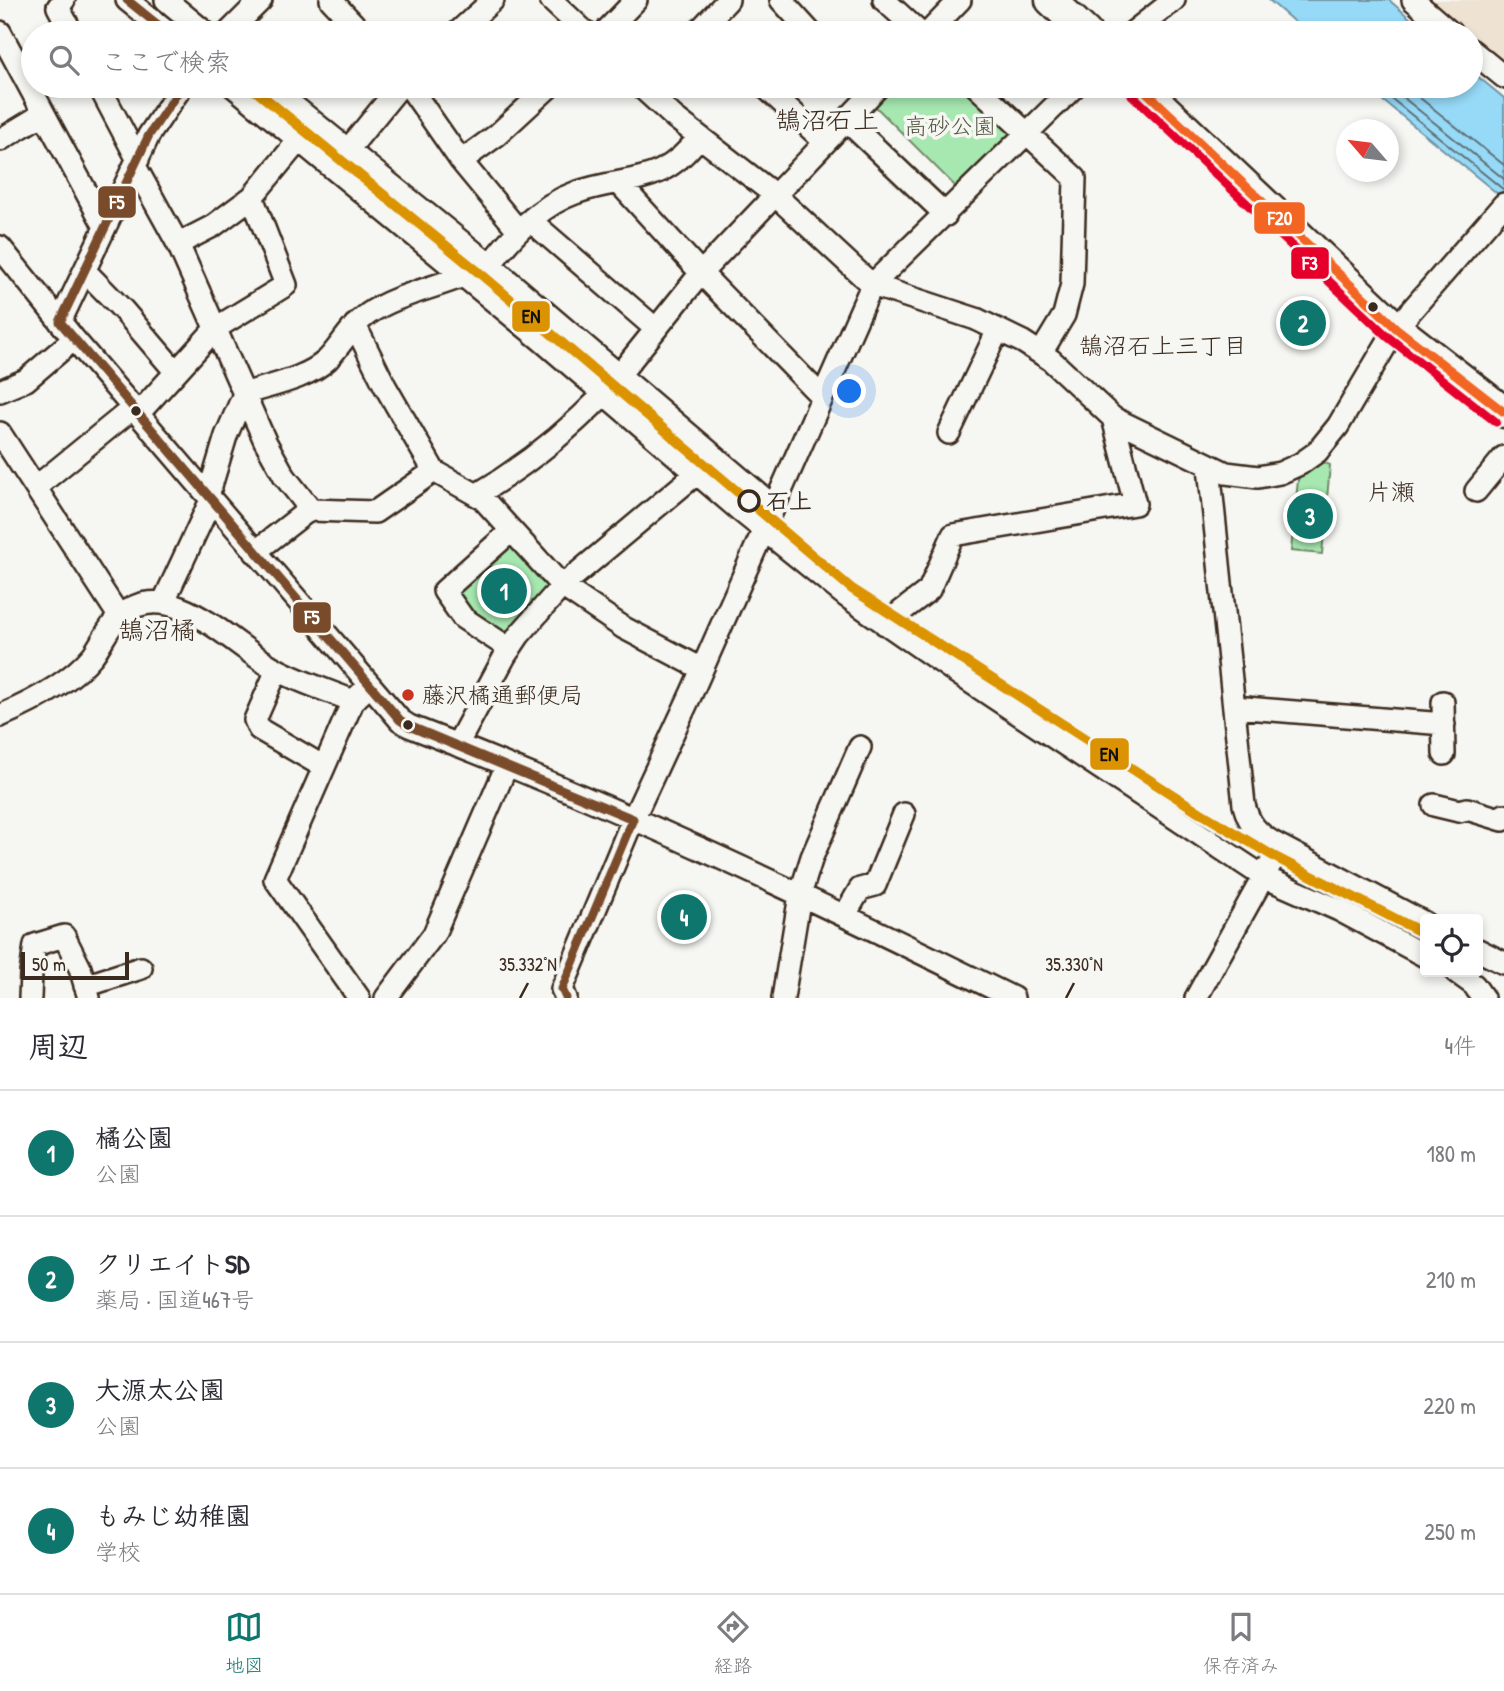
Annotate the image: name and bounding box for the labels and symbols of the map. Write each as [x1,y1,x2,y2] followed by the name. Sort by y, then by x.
[775,102,879,137] district label: 鵠沼石上
[904,110,996,141] park label: 高砂公園
[1336,119,1399,182] north arrow
[97,185,137,219] line badge: F5
[108,189,126,215] text: F5
[1253,201,1306,235] line badge: F20
[1267,205,1293,231] text: F20
[1290,246,1330,280] line badge: F3
[1301,250,1318,276] text: F3
[1280,297,1326,349] pin: 2
[511,300,551,333] line badge: EN
[1366,300,1380,314] unlabelled marker
[522,303,540,329] text: EN
[1079,329,1247,361] district label: 鵠沼石上三丁目
[832,374,866,408] your location
[129,404,143,418] unlabelled marker
[1367,475,1415,507] district label: 片瀬
[766,485,812,516] place label: 石上
[738,490,760,512] marker: 石上
[1287,490,1333,542] pin: 3
[481,565,527,617] pin: 1
[292,601,332,634] line badge: F5
[303,604,321,630] text: F5
[118,612,196,647] district label: 鵠沼橘
[422,679,583,710] place label: 藤沢橘通郵便局
[400,687,416,703] marker: 藤沢橘通郵便局
[401,718,415,732] unlabelled marker
[1089,737,1130,771] line badge: EN
[1100,741,1118,767] text: EN
[661,891,707,943] pin: 4
[21,949,130,981] scale bar
[499,952,557,977] text: 35.332°N
[1045,952,1103,977] text: 35.330°N

